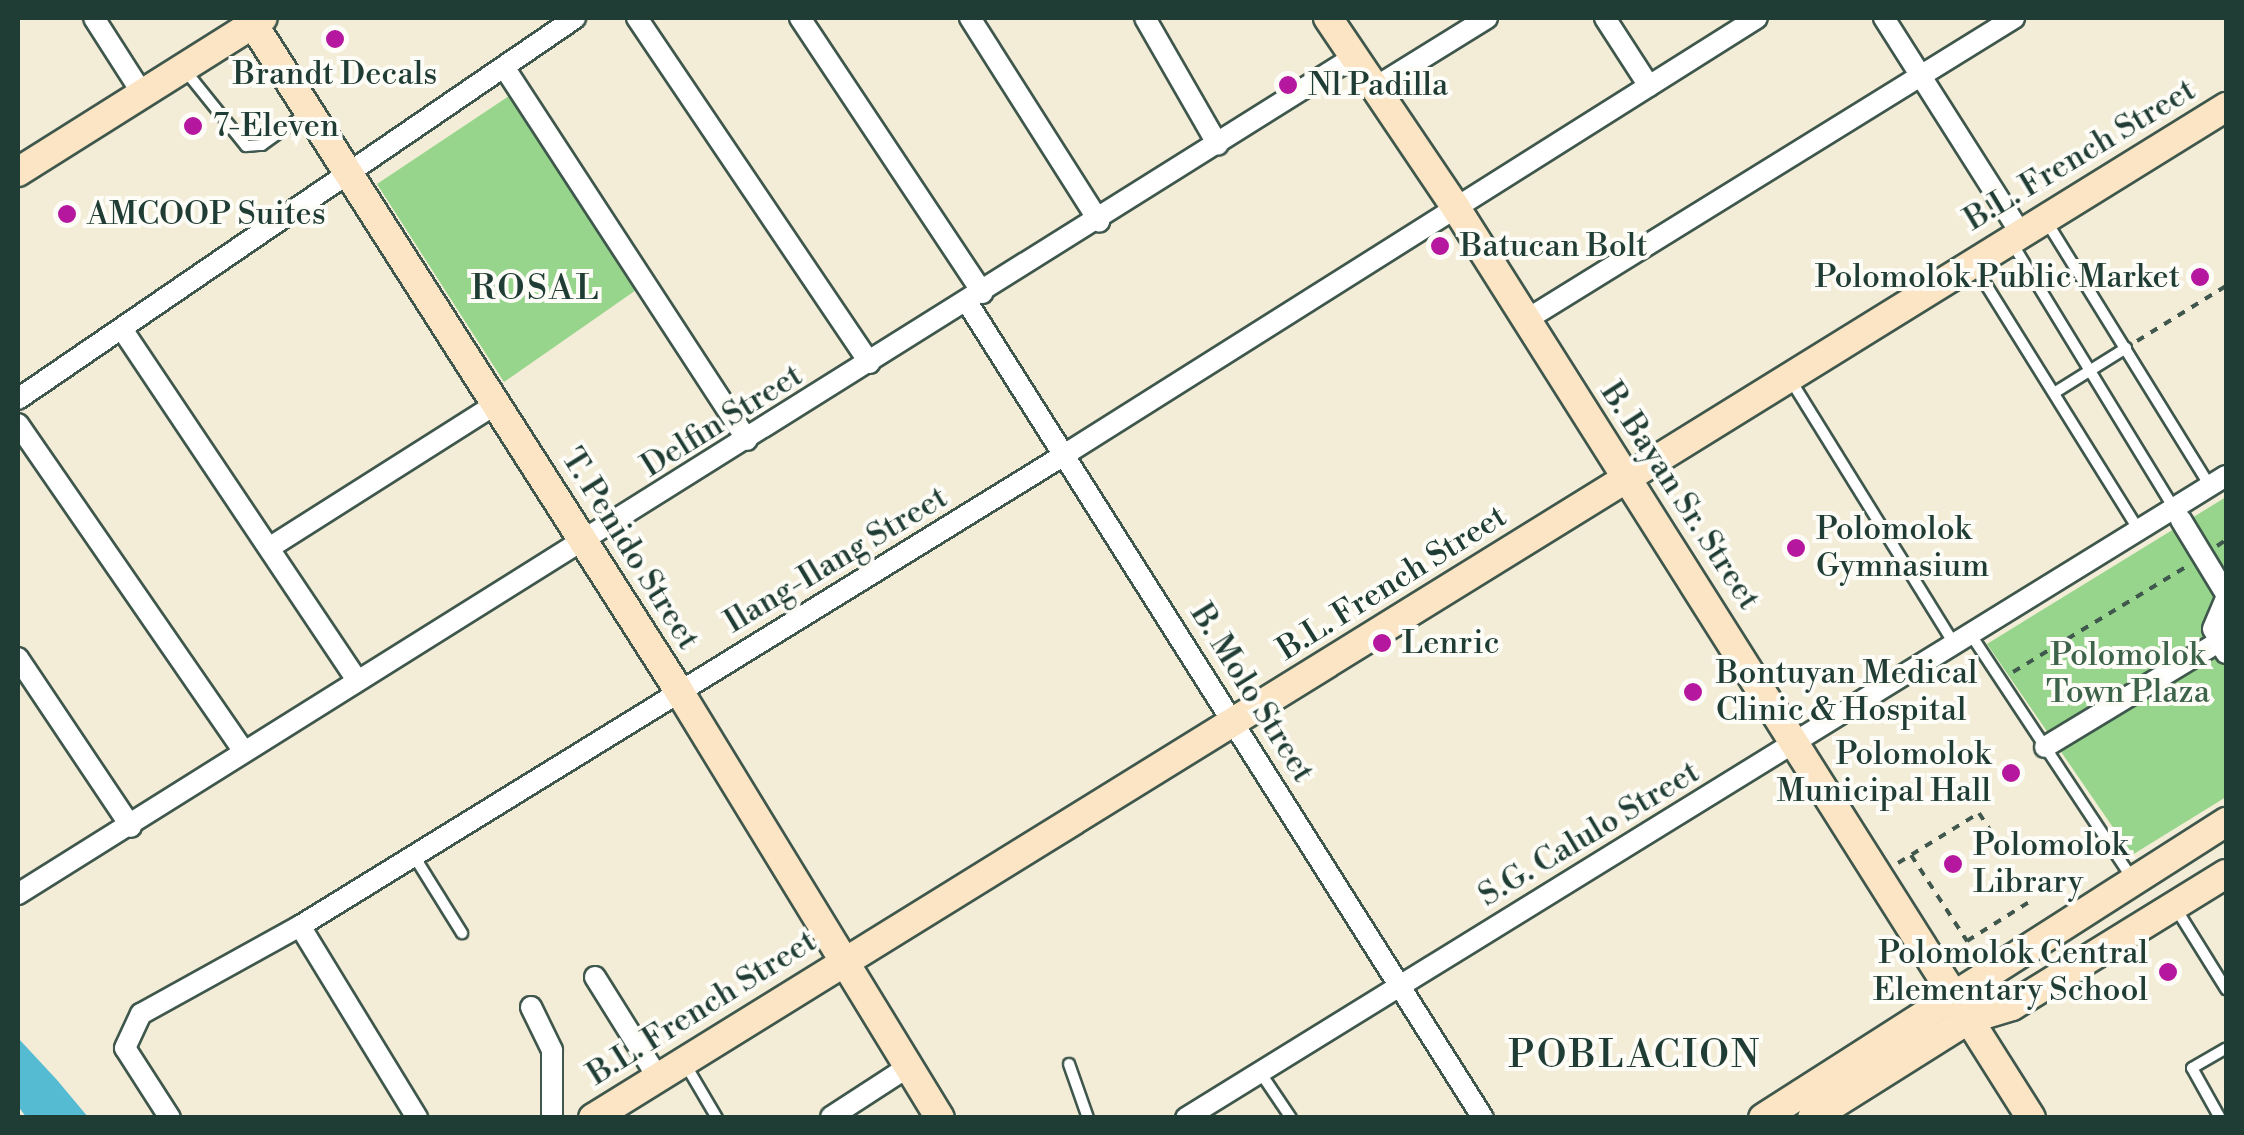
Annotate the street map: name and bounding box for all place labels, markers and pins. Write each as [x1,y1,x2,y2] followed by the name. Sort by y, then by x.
[324,28,346,50] marker: Brandt Decals
[233,55,437,93] place label: Brandt Decals
[1308,66,1448,104] place label: Nl Padilla
[1277,74,1299,96] marker: Nl Padilla
[213,107,339,145] place label: 7-Eleven
[182,115,204,137] marker: 7-Eleven
[87,195,326,233] place label: AMCOOP Suites
[56,203,78,225] marker: AMCOOP Suites
[1460,227,1648,265] place label: Batucan Bolt
[1429,235,1451,257] marker: Batucan Bolt
[1815,258,2180,296] place label: Polomolok Public Market
[2189,266,2211,288] marker: Polomolok Public Market
[1816,511,1989,586] place label: Polomolok Gymnasium
[1785,537,1807,559] marker: Polomolok Gymnasium
[1402,624,1500,662] place label: Lenric
[1371,632,1393,654] marker: Lenric
[1716,655,1977,730] place label: Bontuyan Medical Clinic & Hospital
[1680,679,1706,705] marker: Bontuyan Medical Clinic & Hospital
[1777,736,1991,811] place label: Polomolok Municipal Hall
[2000,762,2022,784] marker: Polomolok Municipal Hall
[1973,827,2128,902] place label: Polomolok Library
[1942,853,1964,875] marker: Polomolok Library
[1873,935,2148,1010] place label: Polomolok Central Elementary School
[2157,961,2179,983] marker: Polomolok Central Elementary School

